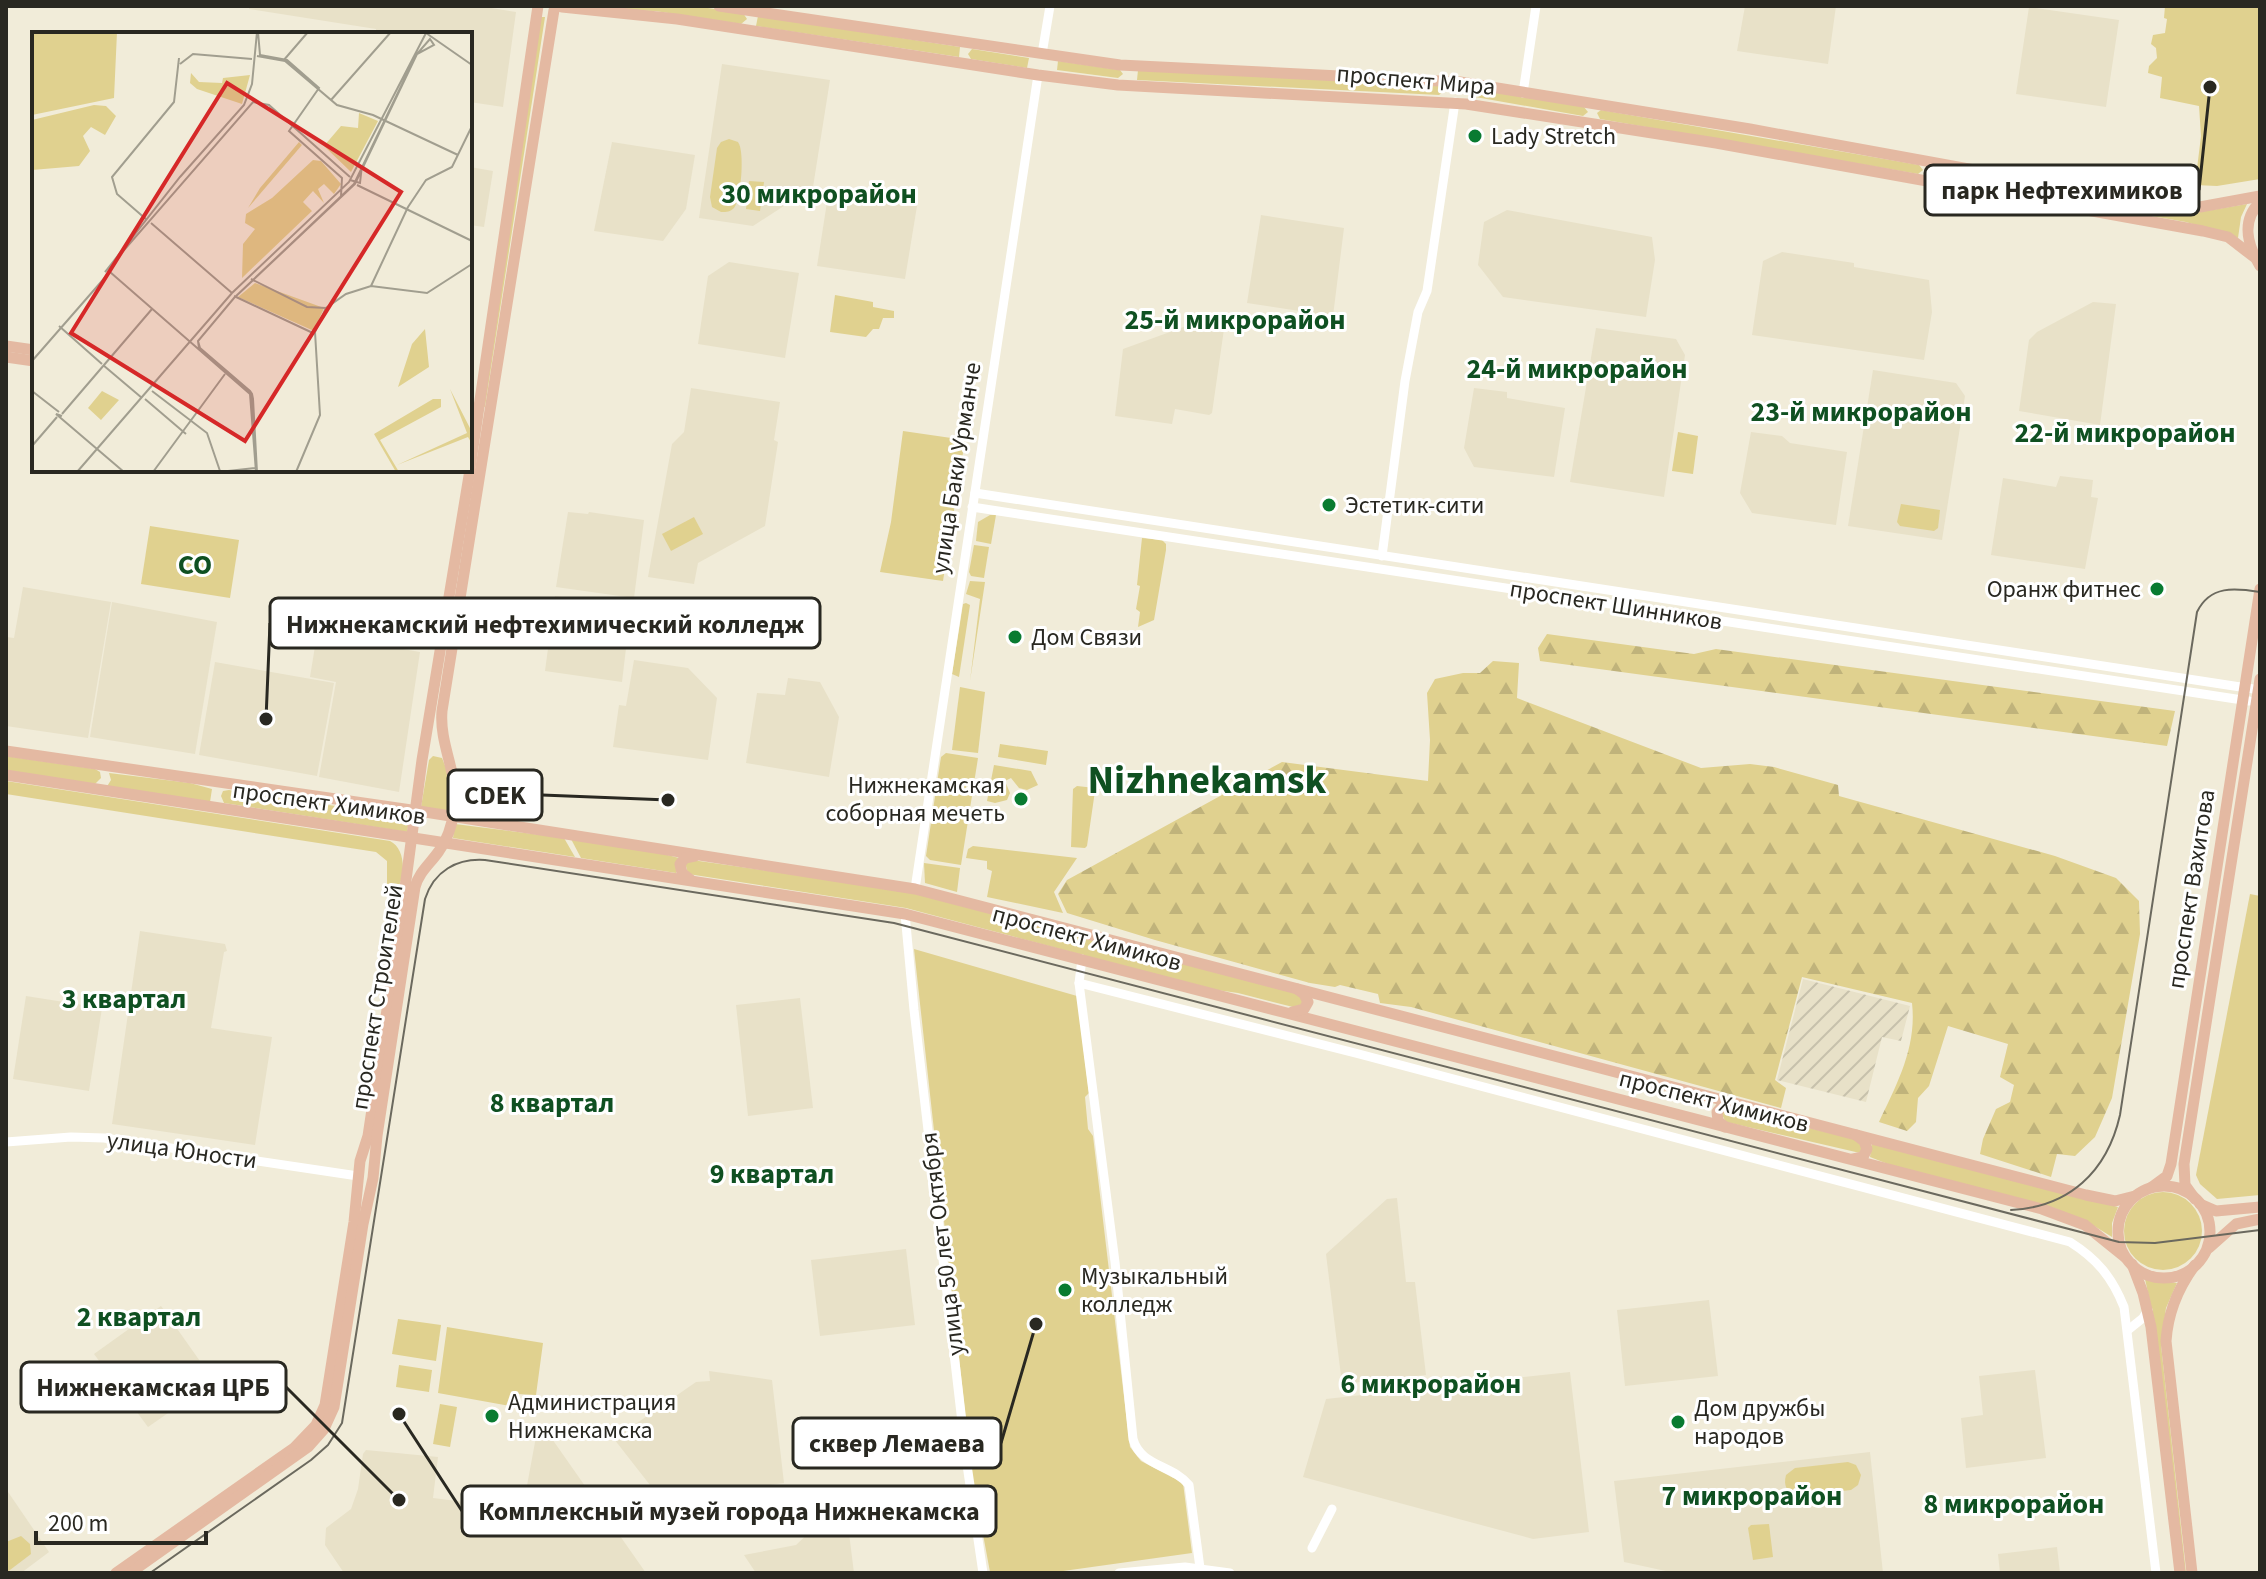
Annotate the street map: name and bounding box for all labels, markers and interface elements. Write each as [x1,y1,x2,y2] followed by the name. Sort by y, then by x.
[32,32,472,472] inset map
[1335,56,1497,105] street label: проспект Мира
[1491,119,1616,154] place label: Lady Stretch
[1466,127,1484,145] marker: Lady Stretch
[1925,165,2199,215] callout: парк Нефтехимиков
[1941,172,2183,209] text: парк Нефтехимиков
[721,174,917,214] district label: 30 микрорайон
[1124,300,1346,340] district label: 25-й микрорайон
[1466,349,1688,389] district label: 24-й микрорайон
[922,360,991,576] street label: улица Баки Урманче
[1750,392,1972,432] district label: 23-й микрорайон
[2014,413,2236,453] district label: 22-й микрорайон
[1345,488,1484,523] place label: Эстетик-сити
[1320,496,1338,514] marker: Эстетик-сити
[178,545,212,585] district label: СО
[1507,571,1725,640] street label: проспект Шинников
[1987,572,2141,607] place label: Оранж фитнес
[2148,580,2166,598] marker: Оранж фитнес
[270,598,820,648] callout: Нижнекамский нефтехимический колледж
[286,606,804,643] text: Нижнекамский нефтехимический колледж
[1031,620,1142,655] place label: Дом Связи
[1006,628,1024,646] marker: Дом Связи
[1088,752,1327,809] district label: Nizhnekamsk
[826,768,1005,831] place label: Нижнекамская соборная мечеть
[448,770,542,820] callout: CDEK
[230,773,428,834] street label: проспект Химиков
[464,777,527,814] text: CDEK
[2158,787,2225,991] street label: проспект Вахитова
[1012,790,1030,808] marker: Нижнекамская соборная мечеть
[342,882,413,1112] street label: проспект Строителей
[988,896,1185,981] street label: проспект Химиков
[62,979,186,1019] district label: 3 квартал
[1615,1061,1812,1142] street label: проспект Химиков
[490,1083,614,1123] district label: 8 квартал
[105,1123,259,1178] street label: улица Юности
[911,1130,974,1358] street label: улица 50 лет Октября
[710,1154,834,1194] district label: 9 квартал
[1081,1259,1228,1322] place label: Музыкальный колледж
[1056,1281,1074,1299] marker: Музыкальный колледж
[77,1297,201,1337] district label: 2 квартал
[21,1362,286,1412] callout: Нижнекамская ЦРБ
[1341,1364,1521,1404] district label: 6 микрорайон
[36,1369,270,1406] text: Нижнекамская ЦРБ
[508,1385,676,1448] place label: Администрация Нижнекамска
[1694,1391,1825,1454] place label: Дом дружбы народов
[483,1407,501,1425] marker: Администрация Нижнекамска
[1669,1413,1687,1431] marker: Дом дружбы народов
[793,1418,1001,1468] callout: сквер Лемаева
[809,1425,985,1462] text: сквер Лемаева
[1662,1476,1842,1516] district label: 7 микрорайон
[1924,1484,2104,1524] district label: 8 микрорайон
[462,1486,996,1536] callout: Комплексный музей города Нижнекамска
[478,1493,980,1530] text: Комплексный музей города Нижнекамска
[36,1495,206,1545] scale bar
[48,1506,108,1541] text: 200 m

